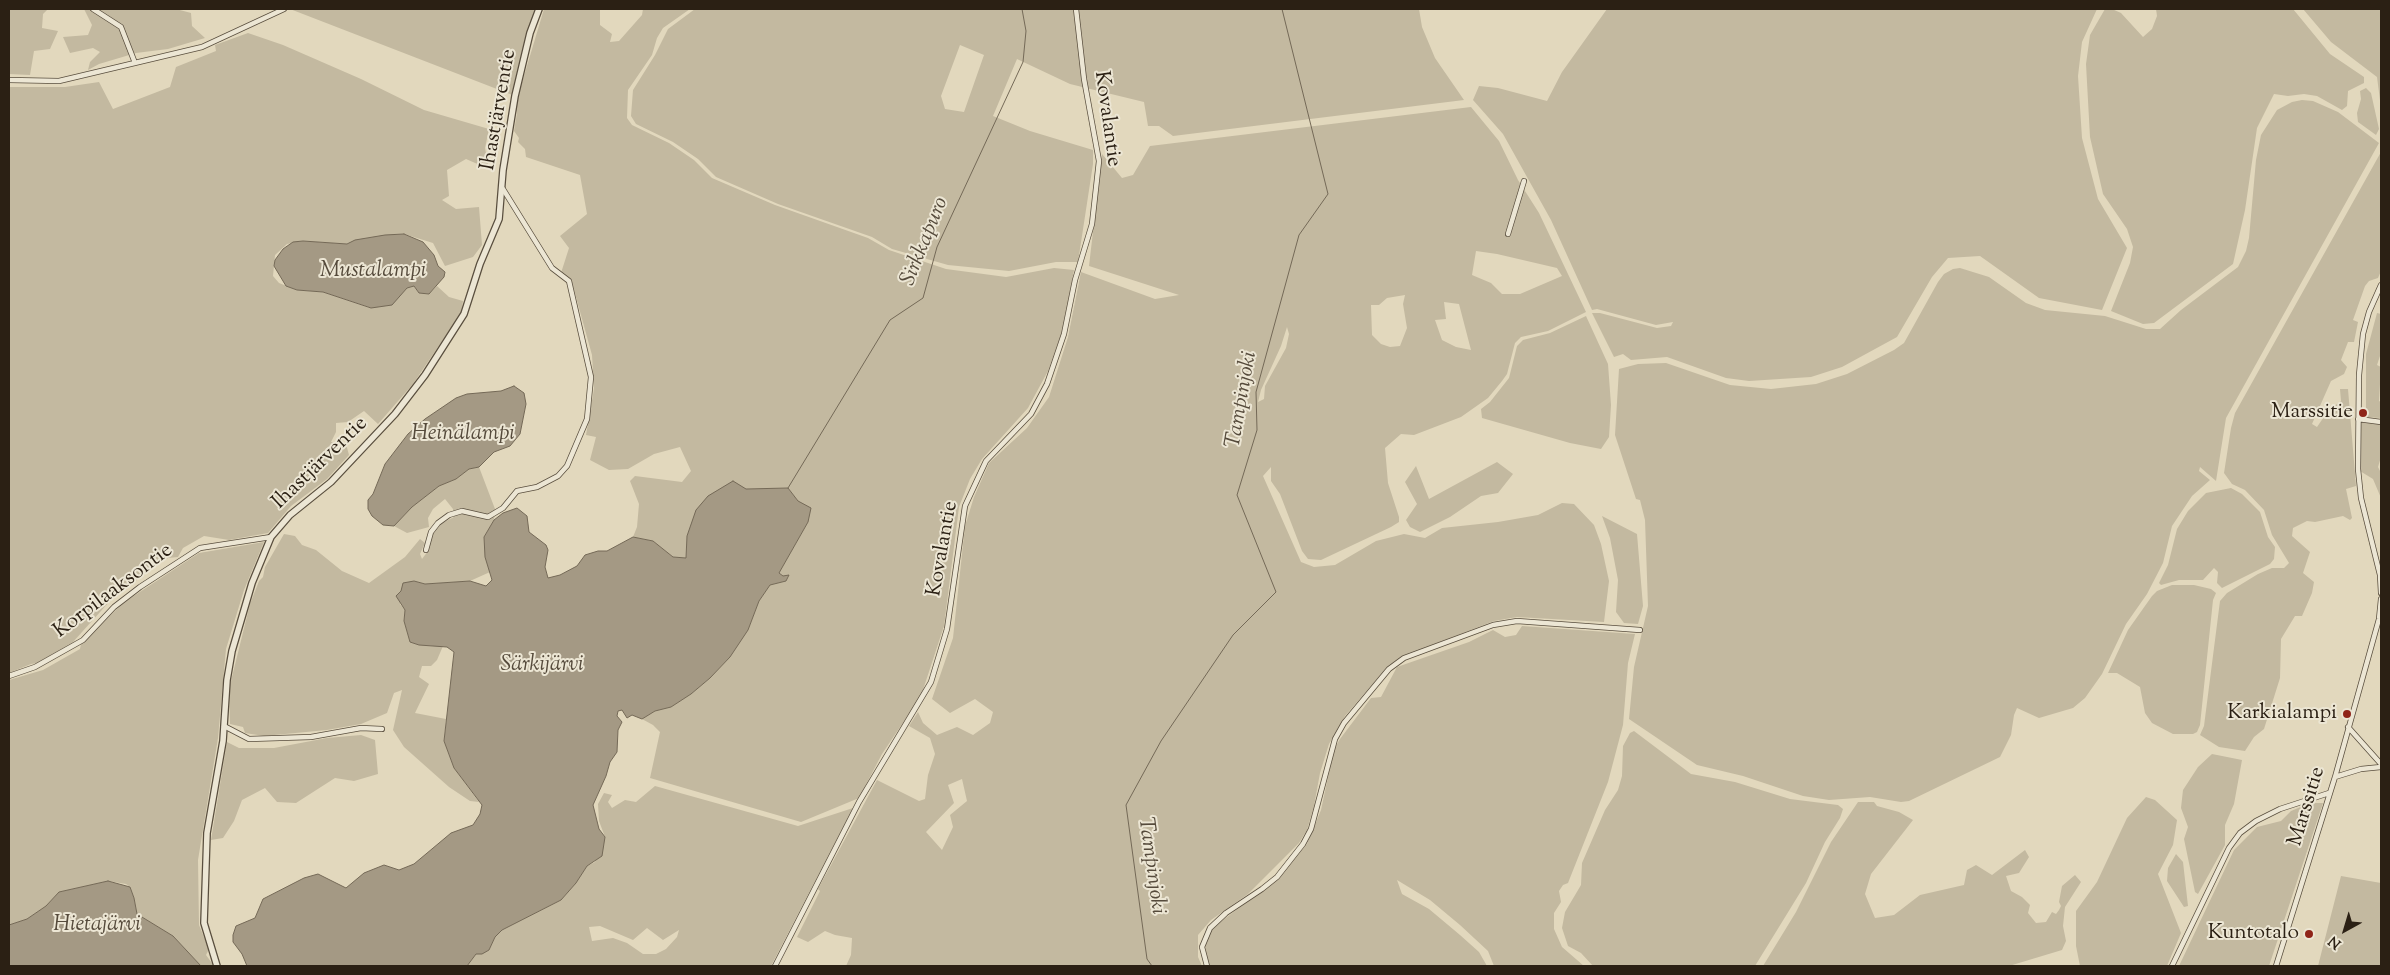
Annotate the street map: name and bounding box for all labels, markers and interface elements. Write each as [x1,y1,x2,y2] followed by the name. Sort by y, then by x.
[477,47,523,173] street label: Ihastjärventie
[1087,70,1125,168] street label: Kovalantie
[896,194,956,290] water label: Sirkkapuro
[320,259,426,285] water label: Mustalampi
[1222,350,1264,450] water label: Tampinjoki
[2271,400,2353,426] place label: Marssitie
[2357,407,2369,419] marker: Marssitie
[268,412,374,516] street label: Ihastjärventie
[411,422,515,448] water label: Heinälampi
[923,499,965,599] street label: Kovalantie
[49,539,179,645] street label: Korpilaaksontie
[500,653,584,679] water label: Särkijärvi
[2227,701,2337,727] place label: Karkialampi
[2341,708,2353,720] marker: Karkialampi
[2284,764,2332,850] street label: Marssitie
[1130,816,1170,916] water label: Tampinjoki
[2320,905,2370,955] north arrow
[53,913,141,939] water label: Hietajärvi
[2208,921,2299,947] place label: Kuntotalo
[2303,928,2315,940] marker: Kuntotalo
[2325,930,2346,953] text: N

